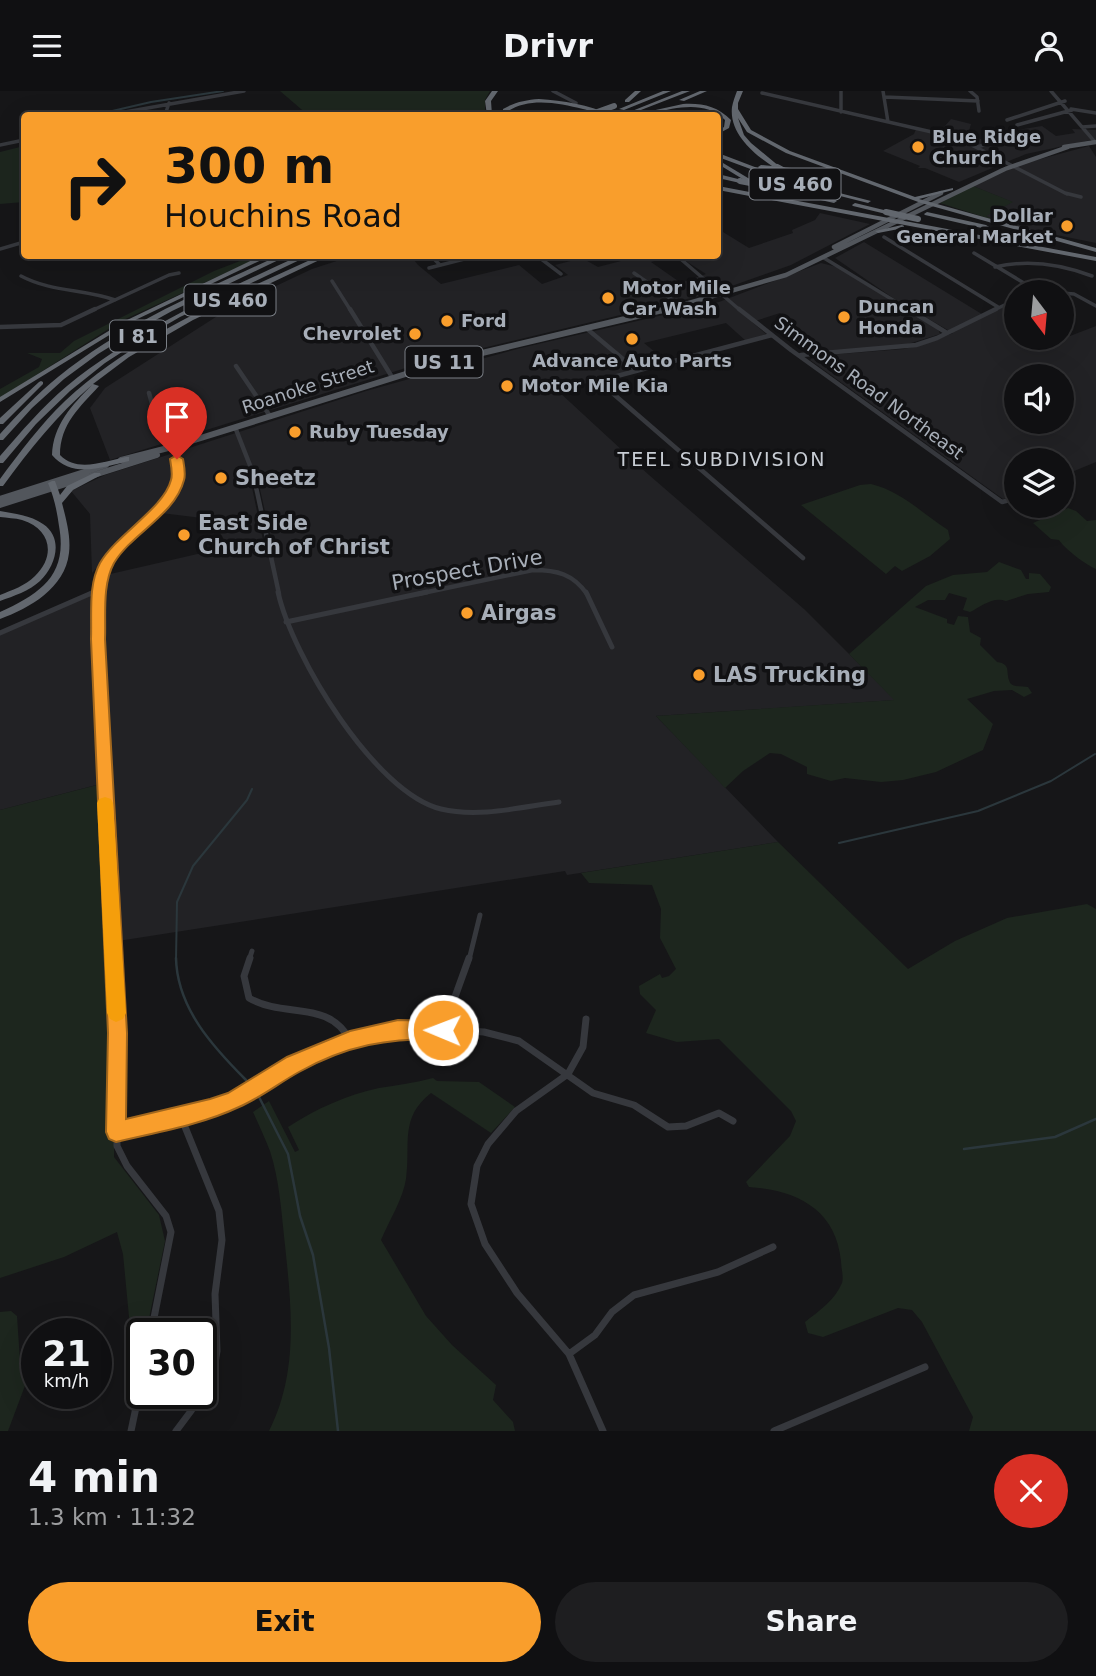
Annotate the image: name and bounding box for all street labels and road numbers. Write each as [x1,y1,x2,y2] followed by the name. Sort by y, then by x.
[750,169,840,199] road number: US 460
[184,285,276,315] road number: US 460
[771,312,968,463] street label: Simmons Road Northeast
[110,321,166,351] road number: I 81
[406,347,482,377] road number: US 11
[239,355,376,418] street label: Roanoke Street
[390,545,544,595] street label: Prospect Drive

